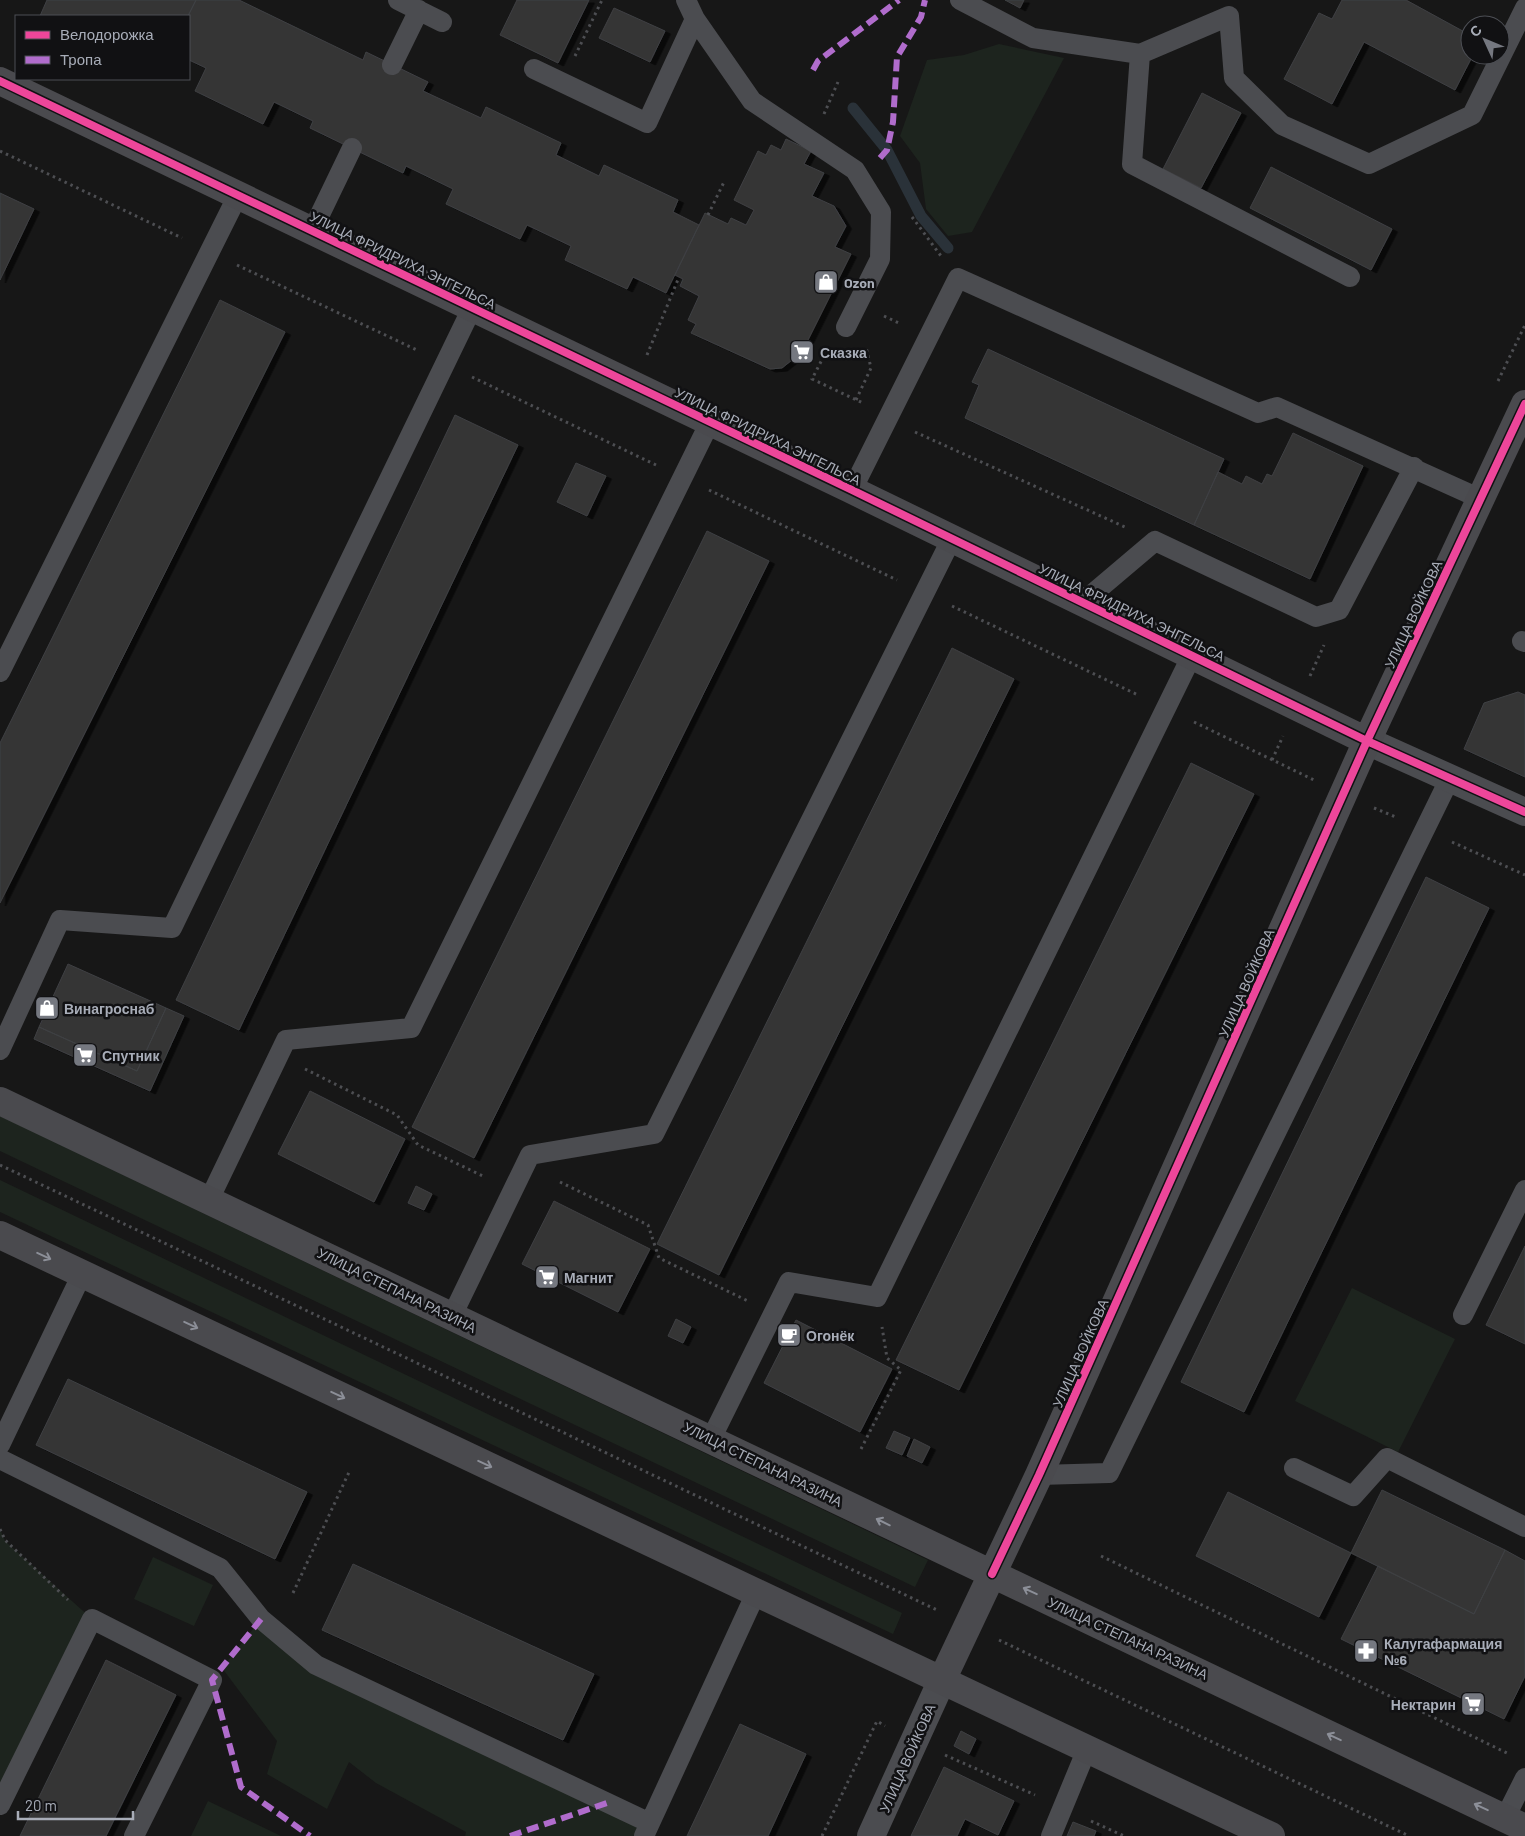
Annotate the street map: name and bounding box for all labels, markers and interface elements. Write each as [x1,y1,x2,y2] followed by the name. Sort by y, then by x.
[15,15,190,80] legend
[1460,15,1510,65] north arrow
[1466,21,1485,40] text: С
[60,25,154,43] text: Велодорожка
[60,50,102,68] text: Тропа
[307,207,499,313] street label: УЛИЦА ФРИДРИХА ЭНГЕЛЬСА
[813,269,839,295] shop icon: Ozon
[844,274,875,291] place label: Ozon
[789,339,815,365] supermarket icon: Сказка
[820,344,867,361] place label: Сказка
[672,383,864,489] street label: УЛИЦА ФРИДРИХА ЭНГЕЛЬСА
[1381,557,1446,671] street label: УЛИЦА ВОЙКОВА
[1036,559,1228,665] street label: УЛИЦА ФРИДРИХА ЭНГЕЛЬСА
[1214,925,1278,1040] street label: УЛИЦА ВОЙКОВА
[34,995,60,1021] shop icon: Винагроснаб
[64,1000,155,1017] place label: Винагроснаб
[72,1042,98,1068] supermarket icon: Спутник
[102,1047,160,1064] place label: Спутник
[315,1244,480,1336] street label: УЛИЦА СТЕПАНА РАЗИНА
[36,1252,51,1261] one-way arrow
[534,1264,560,1290] supermarket icon: Магнит
[564,1269,614,1286] place label: Магнит
[1048,1295,1112,1410] street label: УЛИЦА ВОЙКОВА
[183,1321,198,1331] one-way arrow
[776,1322,802,1348] cafe icon: Огонёк
[806,1327,855,1344] place label: Огонёк
[330,1391,345,1400] one-way arrow
[681,1418,846,1510] street label: УЛИЦА СТЕПАНА РАЗИНА
[477,1460,492,1470] one-way arrow
[876,1516,891,1526] one-way arrow
[1023,1586,1038,1596] one-way arrow
[1045,1593,1211,1683] street label: УЛИЦА СТЕПАНА РАЗИНА
[1384,1635,1502,1668] place label: Калугафармация №6
[1353,1638,1379,1664] pharmacy icon: Калугафармация №6
[1460,1691,1486,1717] supermarket icon: Нектарин
[1391,1696,1456,1713] place label: Нектарин
[875,1700,939,1815] street label: УЛИЦА ВОЙКОВА
[1327,1731,1342,1741] one-way arrow
[18,1788,132,1820] scale bar
[25,1796,57,1814] text: 20 m
[1474,1801,1489,1811] one-way arrow

